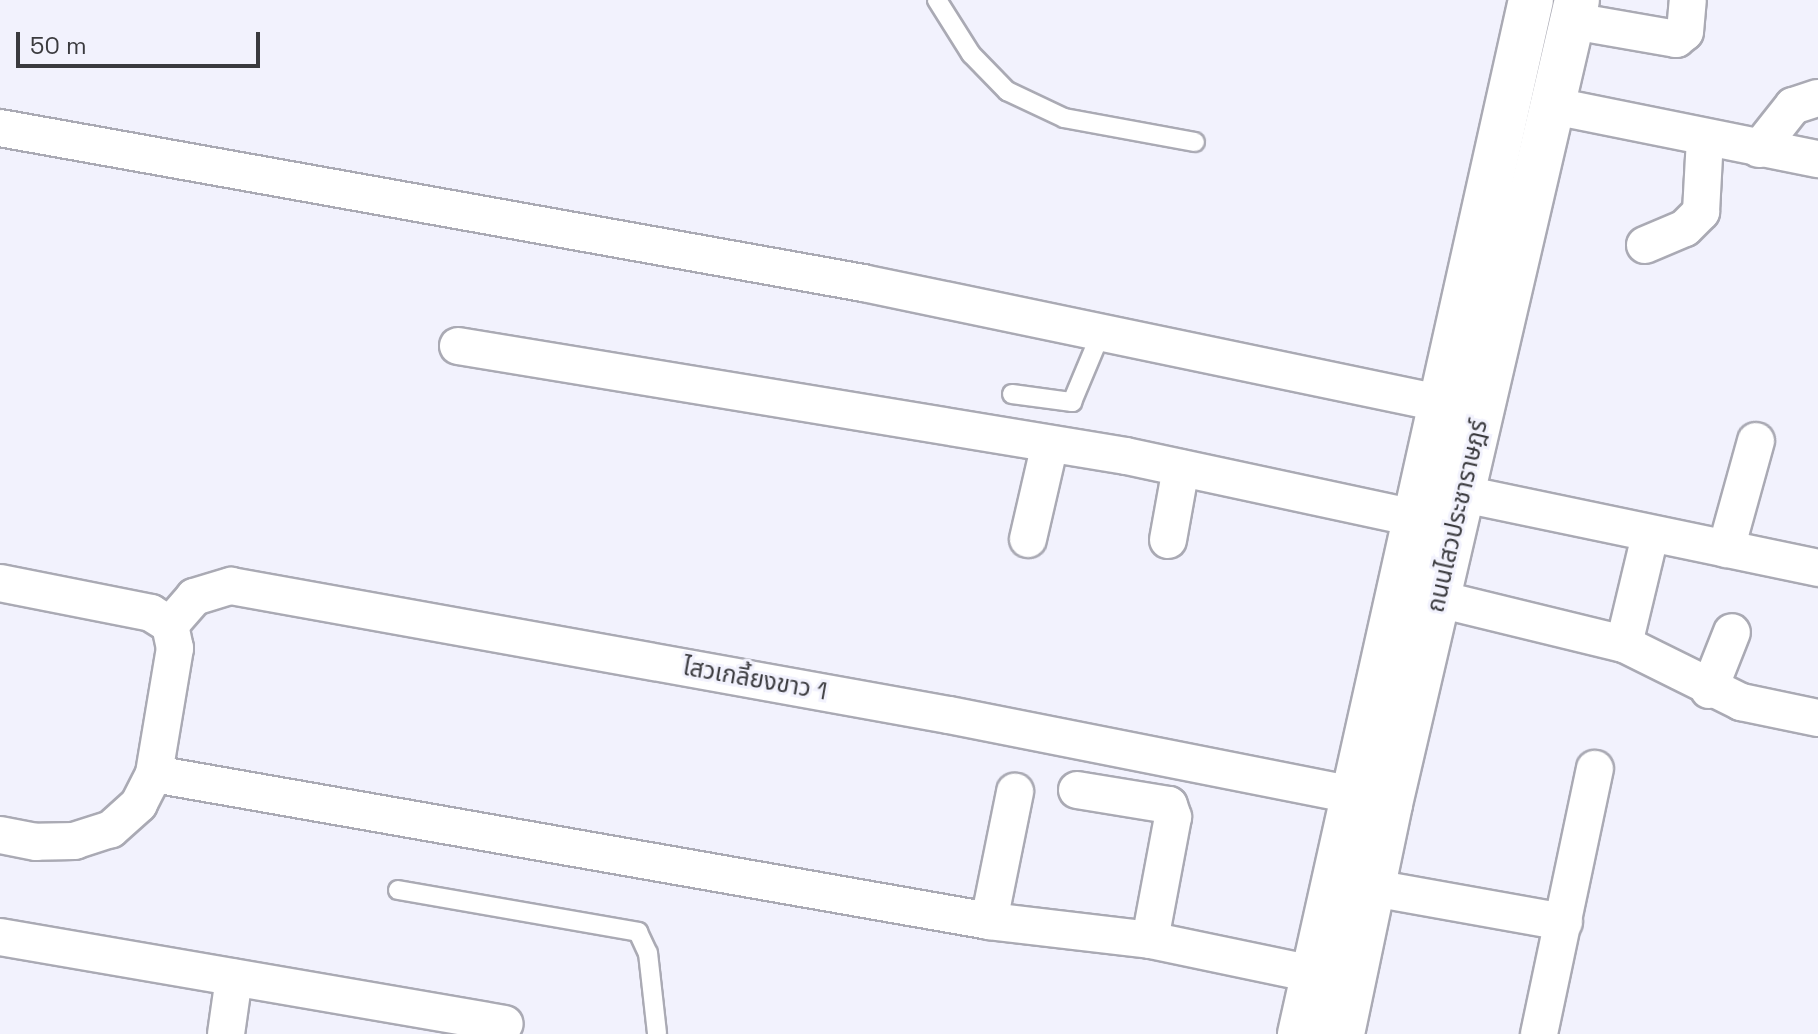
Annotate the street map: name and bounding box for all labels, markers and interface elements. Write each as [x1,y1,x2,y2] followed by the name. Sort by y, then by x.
[20,16,264,66] scale bar
[30,30,87,61] text: 50 m
[1421,417,1493,615] street label: ถนนไสวประชาราษฎร์
[681,652,829,706] street label: ไสวเกลี้ยงขาว 1

